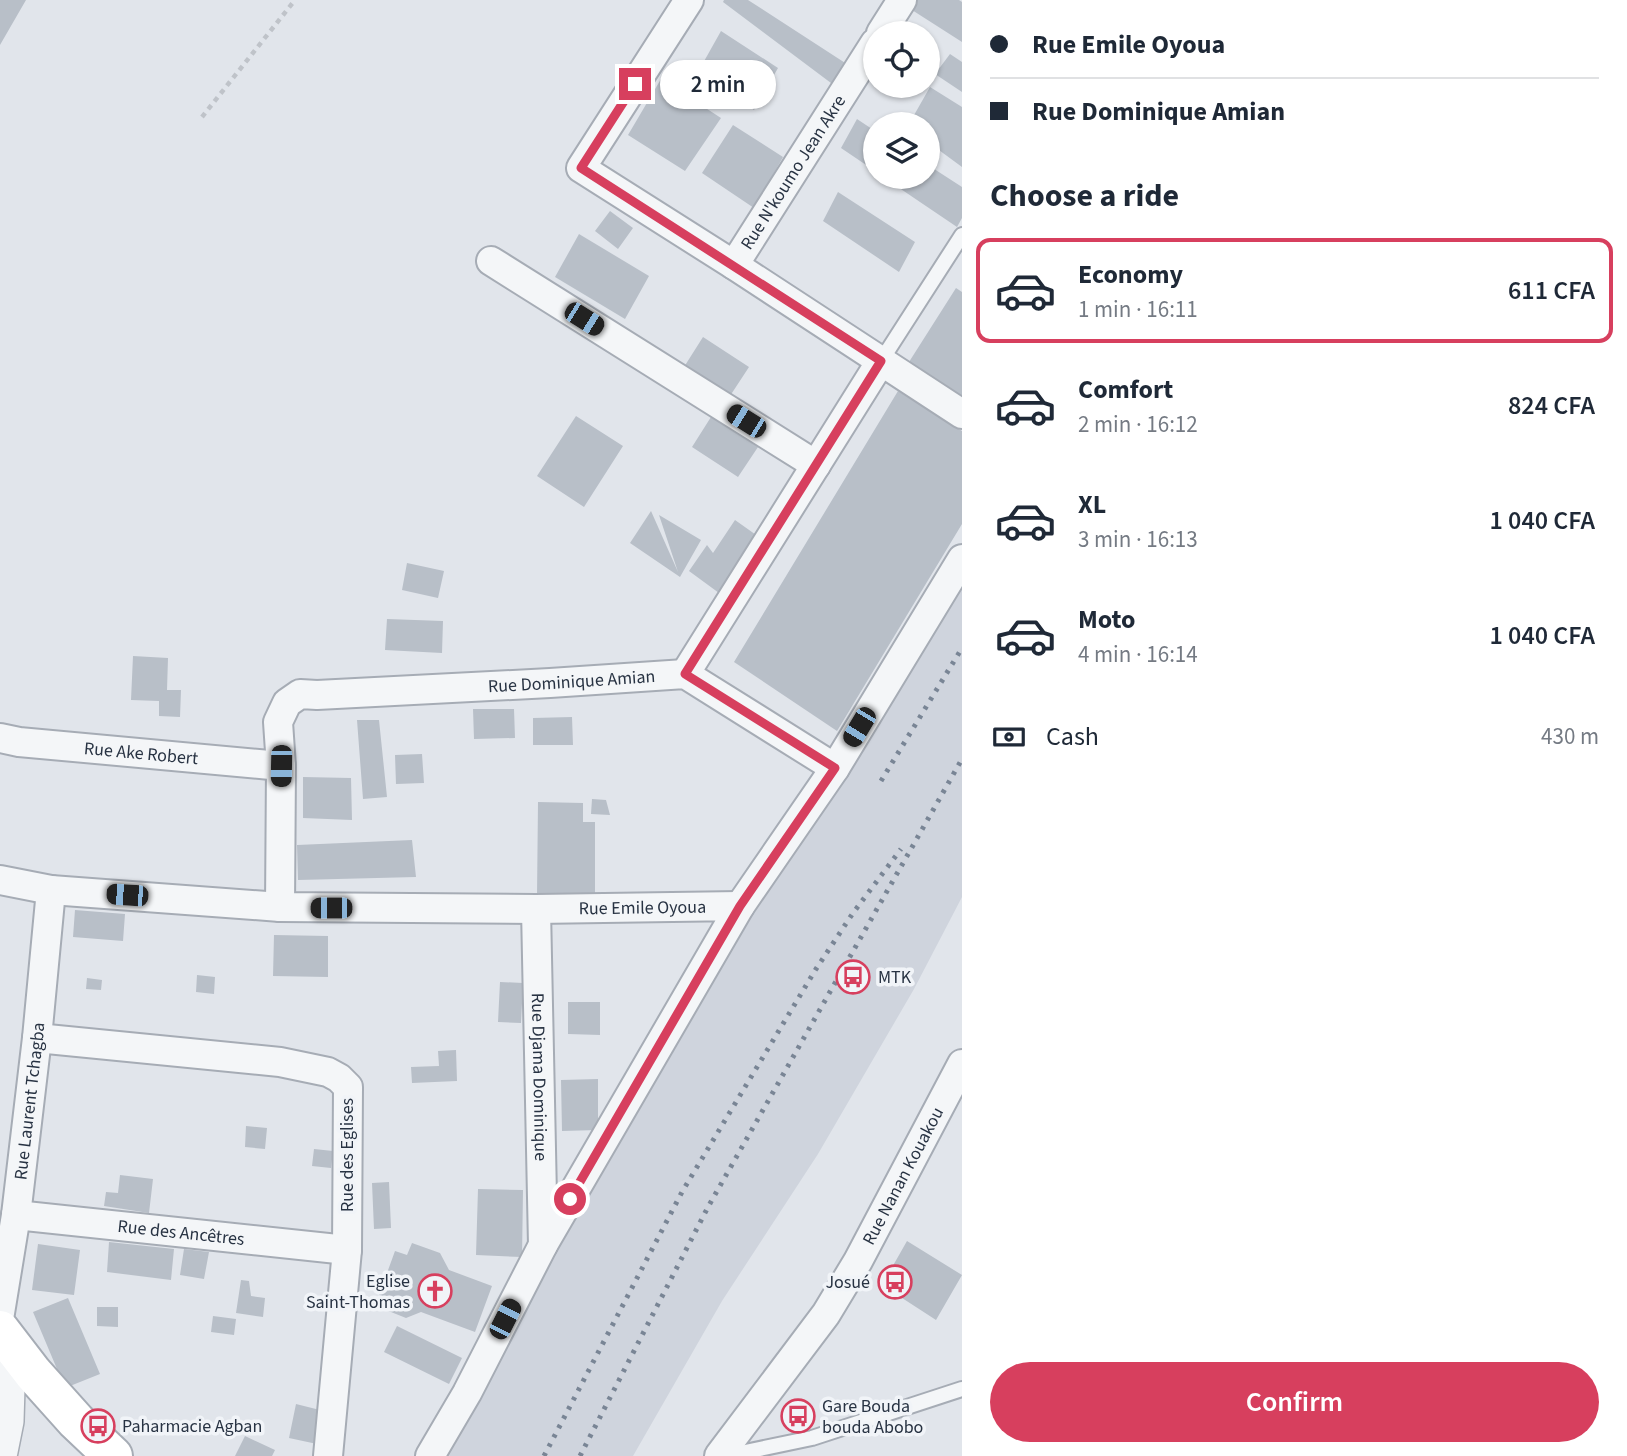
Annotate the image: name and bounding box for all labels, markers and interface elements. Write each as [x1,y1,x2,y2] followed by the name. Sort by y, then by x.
[863,21,940,189] map controls
[863,21,940,98] button: locate
[1032,26,1225,63] text: Rue Emile Oyoua
[660,60,775,108] callout: 2 min
[619,68,651,100] route end
[691,68,745,101] text: 2 min
[734,90,851,254] street label: Rue N'koumo Jean Akre
[1032,93,1285,130] text: Rue Dominique Amian
[863,112,940,189] button: layers
[990,173,1179,219] text: Choose a ride
[1078,256,1183,293] text: Economy
[994,259,1057,322] icon: car
[1508,272,1595,309] text: 611 CFA
[1078,293,1198,326] text: 1 min · 16:11
[561,299,608,339] car
[1078,371,1173,408] text: Comfort
[994,374,1057,437] icon: car
[1508,387,1595,424] text: 824 CFA
[723,401,770,441] car
[1078,408,1198,441] text: 2 min · 16:12
[1078,486,1106,523] text: XL
[994,489,1057,552] icon: car
[1490,502,1595,539] text: 1 040 CFA
[1078,523,1198,556] text: 3 min · 16:13
[1078,601,1135,638] text: Moto
[994,604,1057,667] icon: car
[1490,617,1595,654] text: 1 040 CFA
[1078,638,1198,671] text: 4 min · 16:14
[487,664,656,699] street label: Rue Dominique Amian
[840,704,879,750] car
[990,718,1028,756] icon: cash
[1046,718,1099,755] text: Cash
[1541,720,1599,753] text: 430 m
[83,736,199,771] street label: Rue Ake Robert
[271,745,292,787] car
[106,883,149,907] car
[578,894,706,921] street label: Rue Emile Oyoua
[311,898,353,919] car
[834,958,872,996] bus stop icon: MTK
[878,965,912,990] place label: MTK
[525,993,554,1161] street label: Rue Djama Dominique
[8,1021,51,1181] street label: Rue Laurent Tchagba
[335,1098,360,1212] street label: Rue des Eglises
[856,1102,950,1249] street label: Rue Nanan Kouakou
[554,1183,586,1215] route start
[116,1213,246,1252] street label: Rue des Ancêtres
[876,1263,914,1301] bus stop icon: Josué
[306,1269,410,1315] place label: Eglise Saint-Thomas
[825,1270,870,1295] place label: Josué
[416,1272,454,1310] church icon: Eglise Saint-Thomas
[487,1296,524,1342] car
[990,1362,1599,1442] button: Confirm
[822,1394,923,1440] place label: Gare Bouda bouda Abobo
[779,1397,817,1435] bus stop icon: Gare Bouda bouda Abobo
[79,1407,117,1445] bus stop icon: Paharmacie Agban
[122,1414,262,1439] place label: Paharmacie Agban

